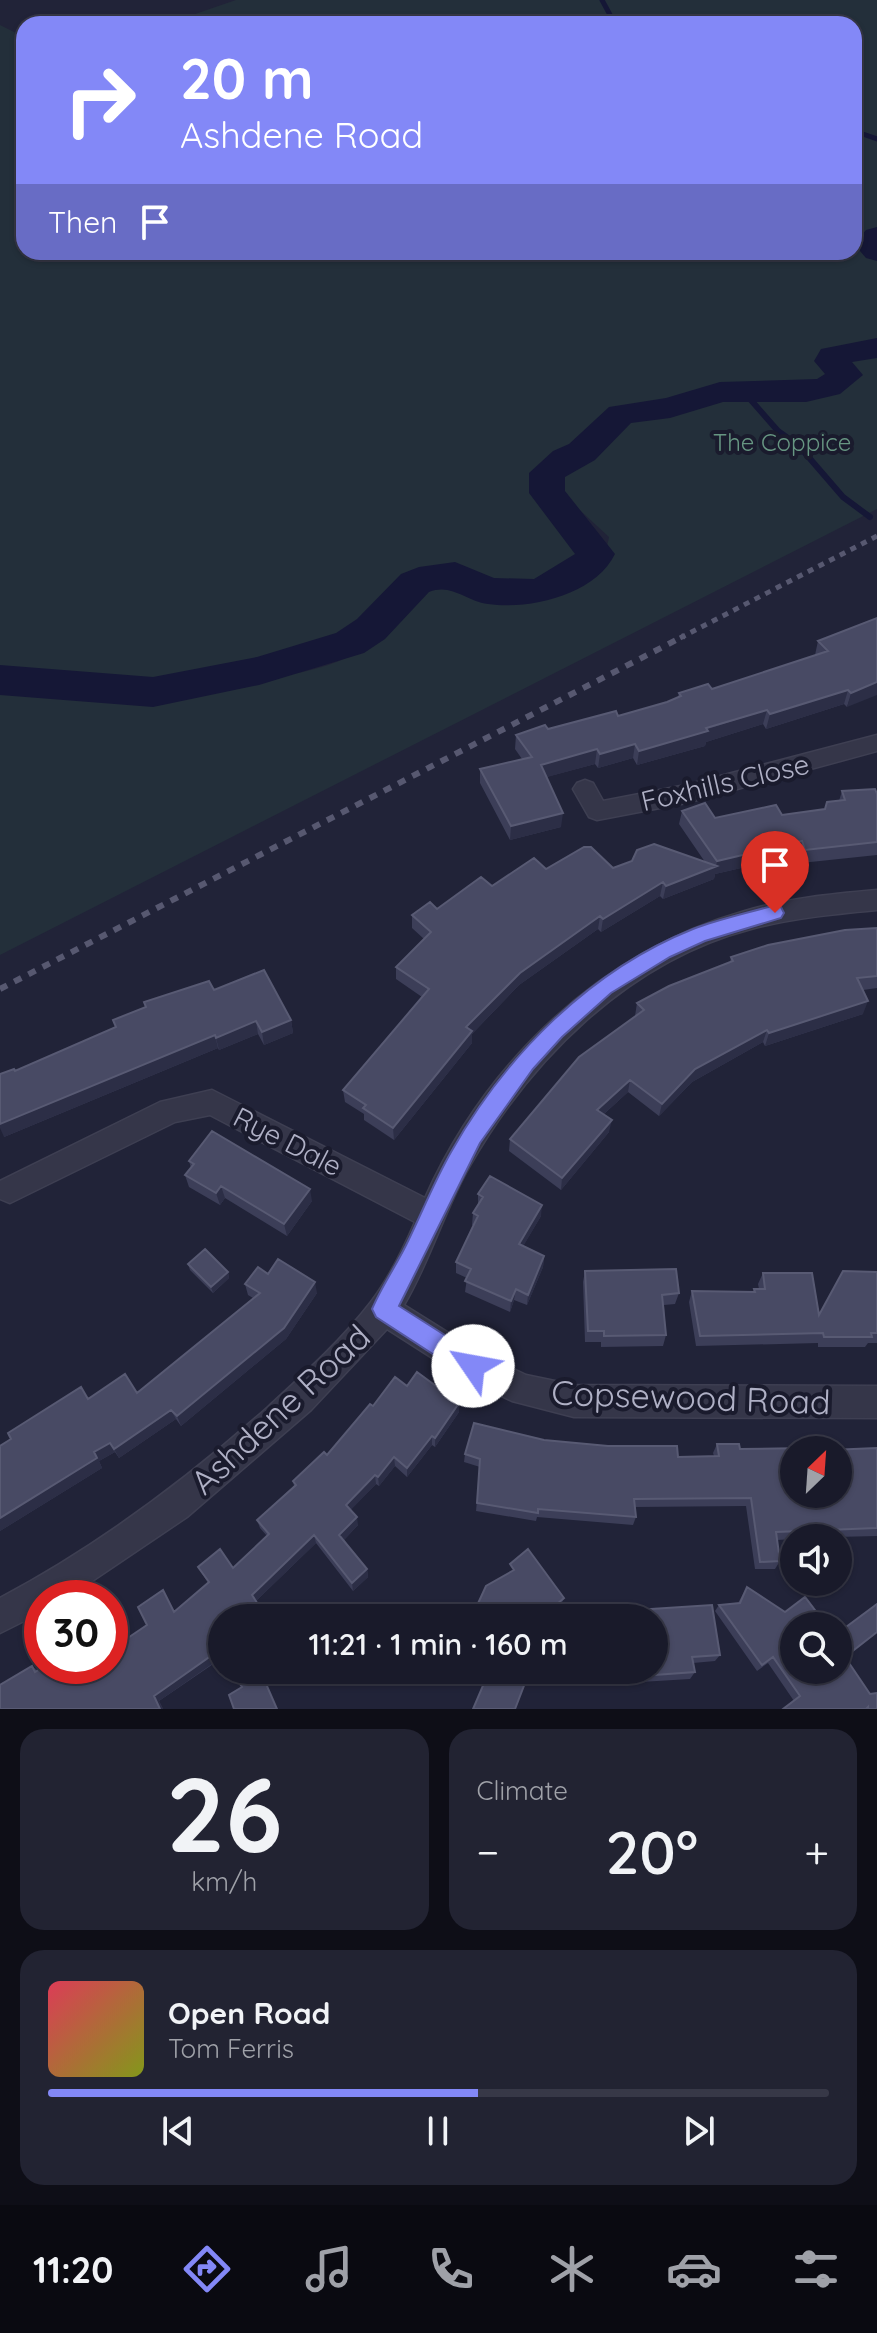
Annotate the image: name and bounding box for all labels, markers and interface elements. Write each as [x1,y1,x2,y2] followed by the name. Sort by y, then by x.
[180,43,314,113] text: 20 m
[48,48,152,152] icon: right
[180,112,423,157] text: Ashdene Road
[133,200,177,244] icon: arrive
[48,203,117,241] text: Then
[713,427,851,457] park label: The Coppice
[638,746,812,818] street label: Foxhills Close
[741,831,809,913] pin
[753,843,797,887] icon: arrive
[228,1099,348,1183] street label: Rye Dale
[181,1315,379,1503] street label: Ashdene Road
[431,1324,515,1408] position arrow
[551,1371,831,1423] street label: Copsewood Road
[780,1436,852,1508] north arrow
[780,1436,852,1684] map controls
[780,1524,852,1596] button: sound
[24,1580,128,1684] speed limit sign: 30
[780,1612,852,1684] button: search
[309,1625,567,1663] text: 11:21 · 1 min · 160 m
[166,1748,283,1878] text: 26
[477,1774,568,1807] text: Climate
[605,1814,698,1889] text: 20°
[477,1824,499,1879] text: −
[804,1824,829,1879] text: +
[191,1865,257,1898] text: km/h
[168,1994,330,2032] text: Open Road
[168,2032,294,2065] text: Tom Ferris
[156,2109,200,2153] icon: previous
[416,2109,460,2153] icon: pause
[677,2109,721,2153] icon: next
[179,2241,235,2297] icon: directions
[301,2241,357,2297] icon: music
[423,2241,479,2297] icon: phone
[544,2241,600,2297] icon: climate
[666,2241,722,2297] icon: car
[788,2241,844,2297] icon: filters
[33,2247,113,2292] text: 11:20

